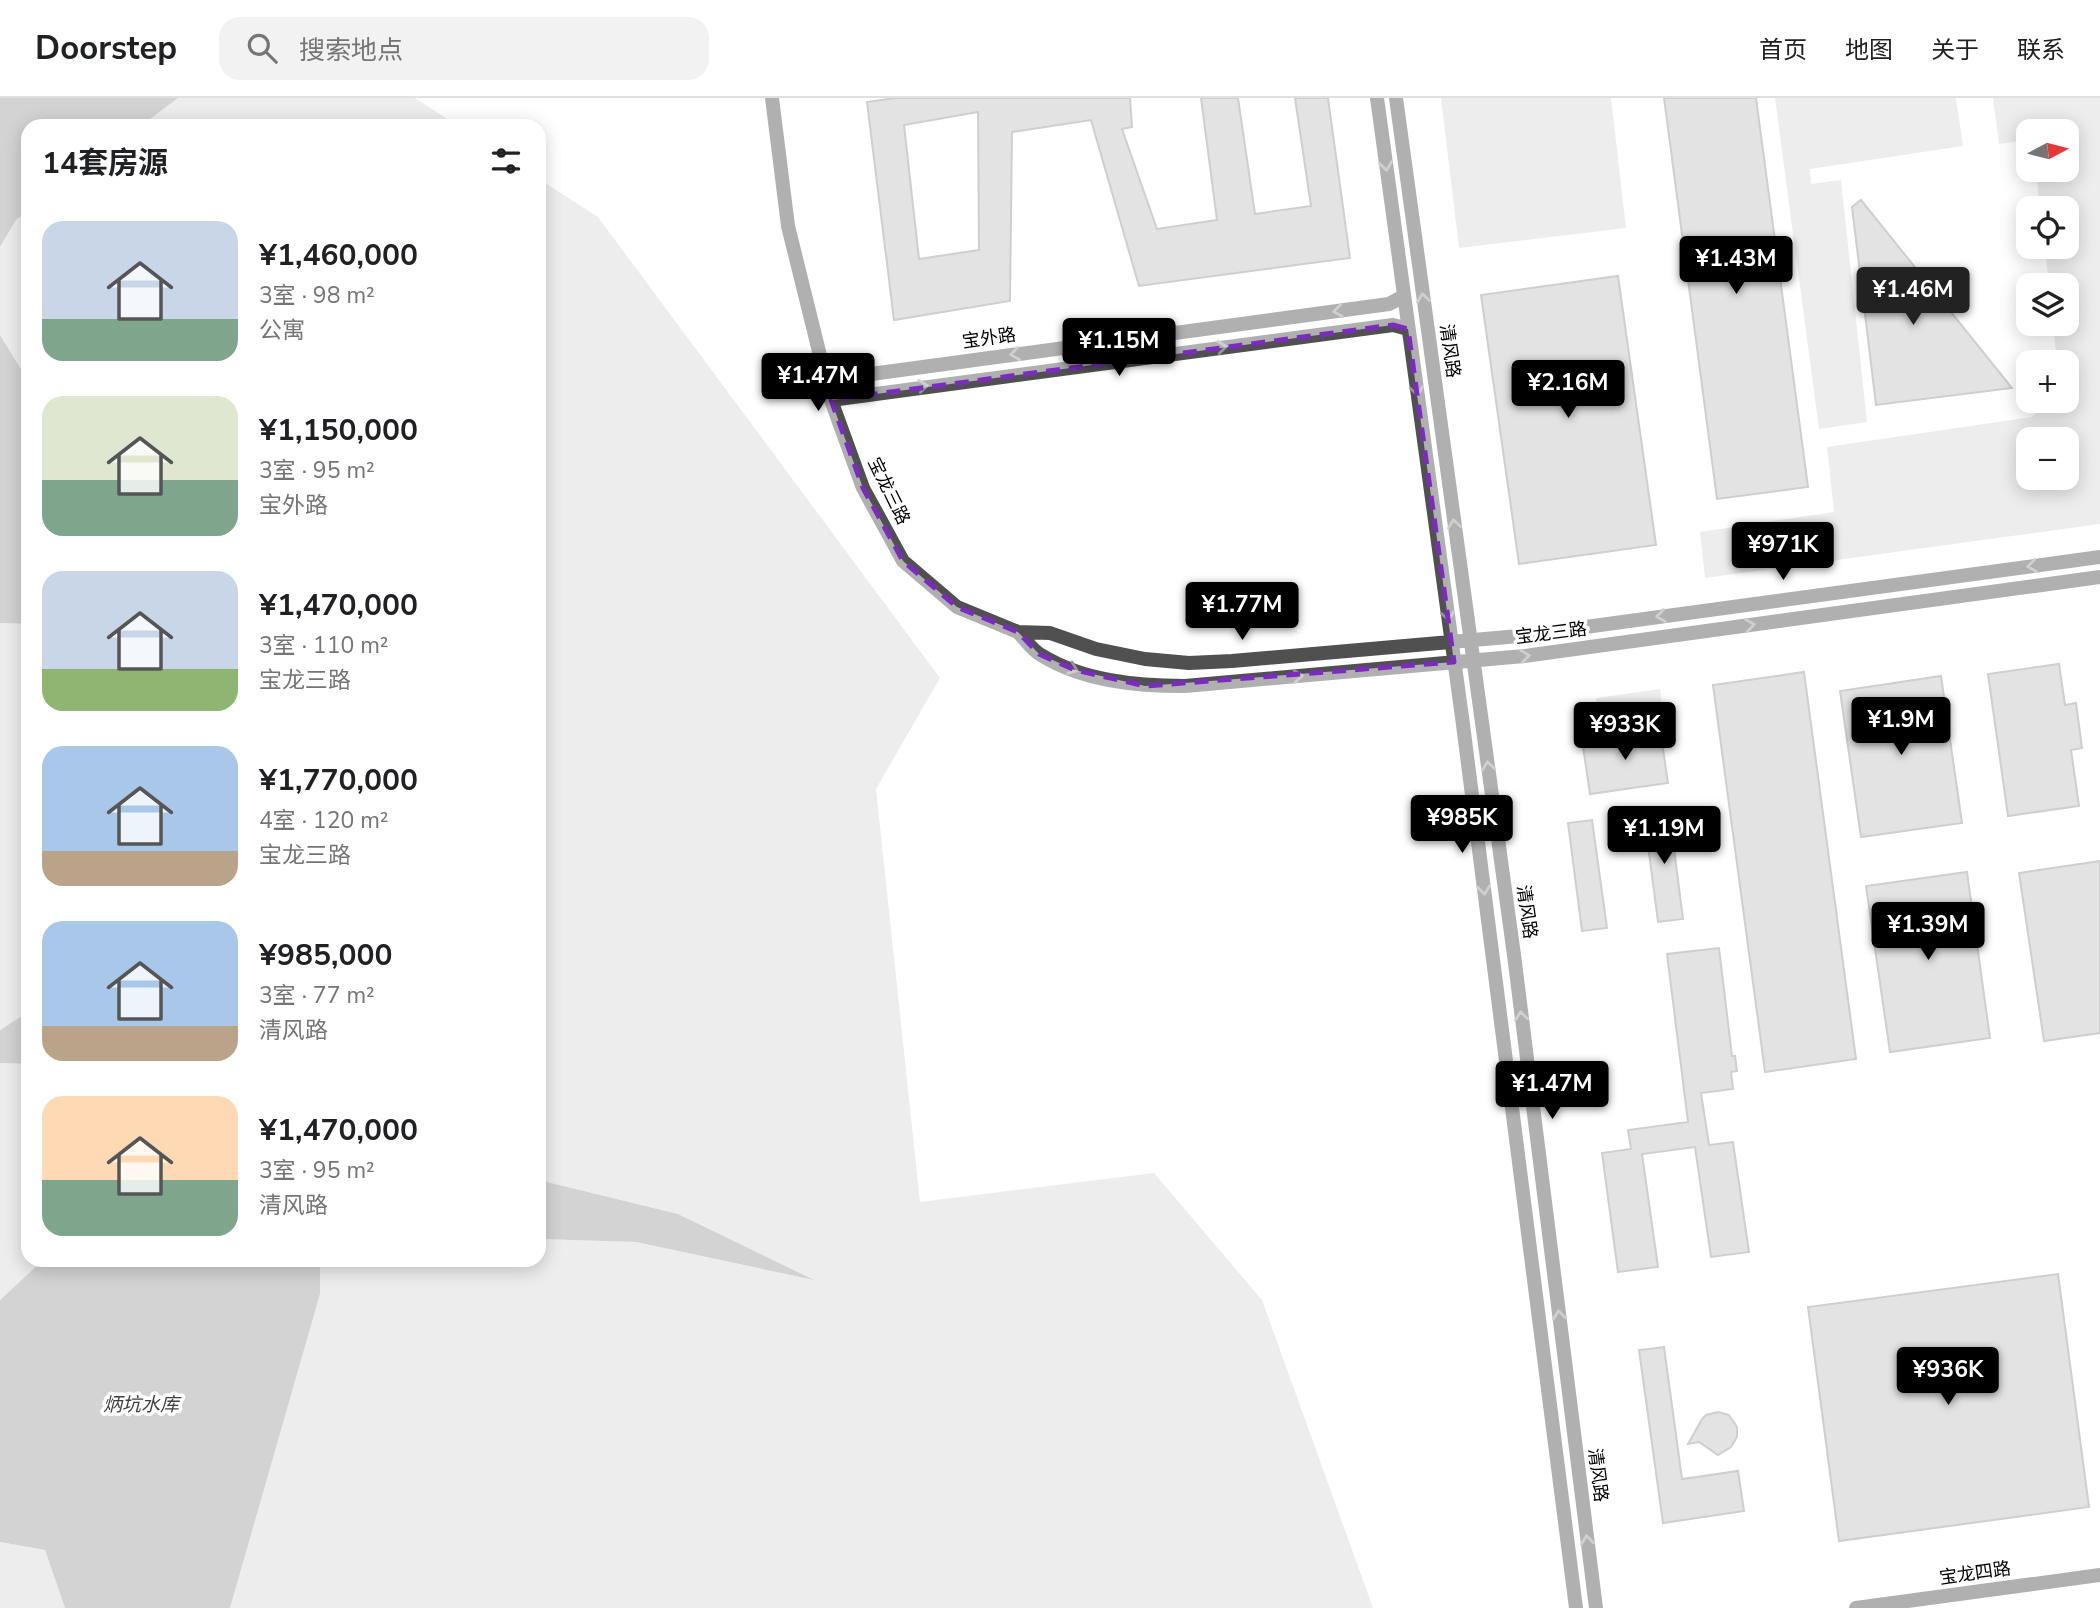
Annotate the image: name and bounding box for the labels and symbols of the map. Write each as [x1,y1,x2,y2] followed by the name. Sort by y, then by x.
[2016,119,2079,182] north arrow
[1378,160,1393,171] one-way arrow
[1679,236,1793,296] pin: ¥1.43M
[1856,268,1970,327] pin: ¥1.46M
[1416,293,1431,304] one-way arrow
[1332,303,1344,318] one-way arrow
[1062,318,1176,378] pin: ¥1.15M
[961,322,1017,354] street label: 宝外路
[1434,323,1466,379] street label: 清风路
[1216,340,1227,355] one-way arrow
[1010,346,1021,361] one-way arrow
[761,354,875,413] pin: ¥1.47M
[1511,360,1625,420] pin: ¥2.16M
[917,379,929,394] one-way arrow
[1409,385,1424,397] one-way arrow
[862,453,916,529] street label: 宝龙三路
[1447,518,1462,530] one-way arrow
[1734,522,1832,582] pin: ¥971K
[2027,559,2038,574] one-way arrow
[1185,582,1299,642] pin: ¥1.77M
[1655,609,1667,624] one-way arrow
[1440,610,1455,622] one-way arrow
[1514,617,1588,649] street label: 宝龙三路
[1744,618,1756,633] one-way arrow
[1519,648,1531,663] one-way arrow
[1067,660,1079,674] one-way arrow
[1293,669,1304,684] one-way arrow
[1852,698,1950,757] pin: ¥1.9M
[1576,702,1674,762] pin: ¥933K
[1481,760,1496,772] one-way arrow
[1413,796,1511,855] pin: ¥985K
[1607,806,1721,866] pin: ¥1.19M
[1511,884,1543,940] street label: 清风路
[1477,885,1492,896] one-way arrow
[1871,902,1985,962] pin: ¥1.39M
[1514,1010,1529,1022] one-way arrow
[1495,1062,1609,1121] pin: ¥1.47M
[1551,1309,1566,1320] one-way arrow
[1899,1348,1997,1407] pin: ¥936K
[103,1392,182,1418] water label: 炳坑水库
[1583,1447,1613,1503] street label: 清风路
[1579,1535,1594,1546] one-way arrow
[1938,1556,2012,1590] street label: 宝龙四路

